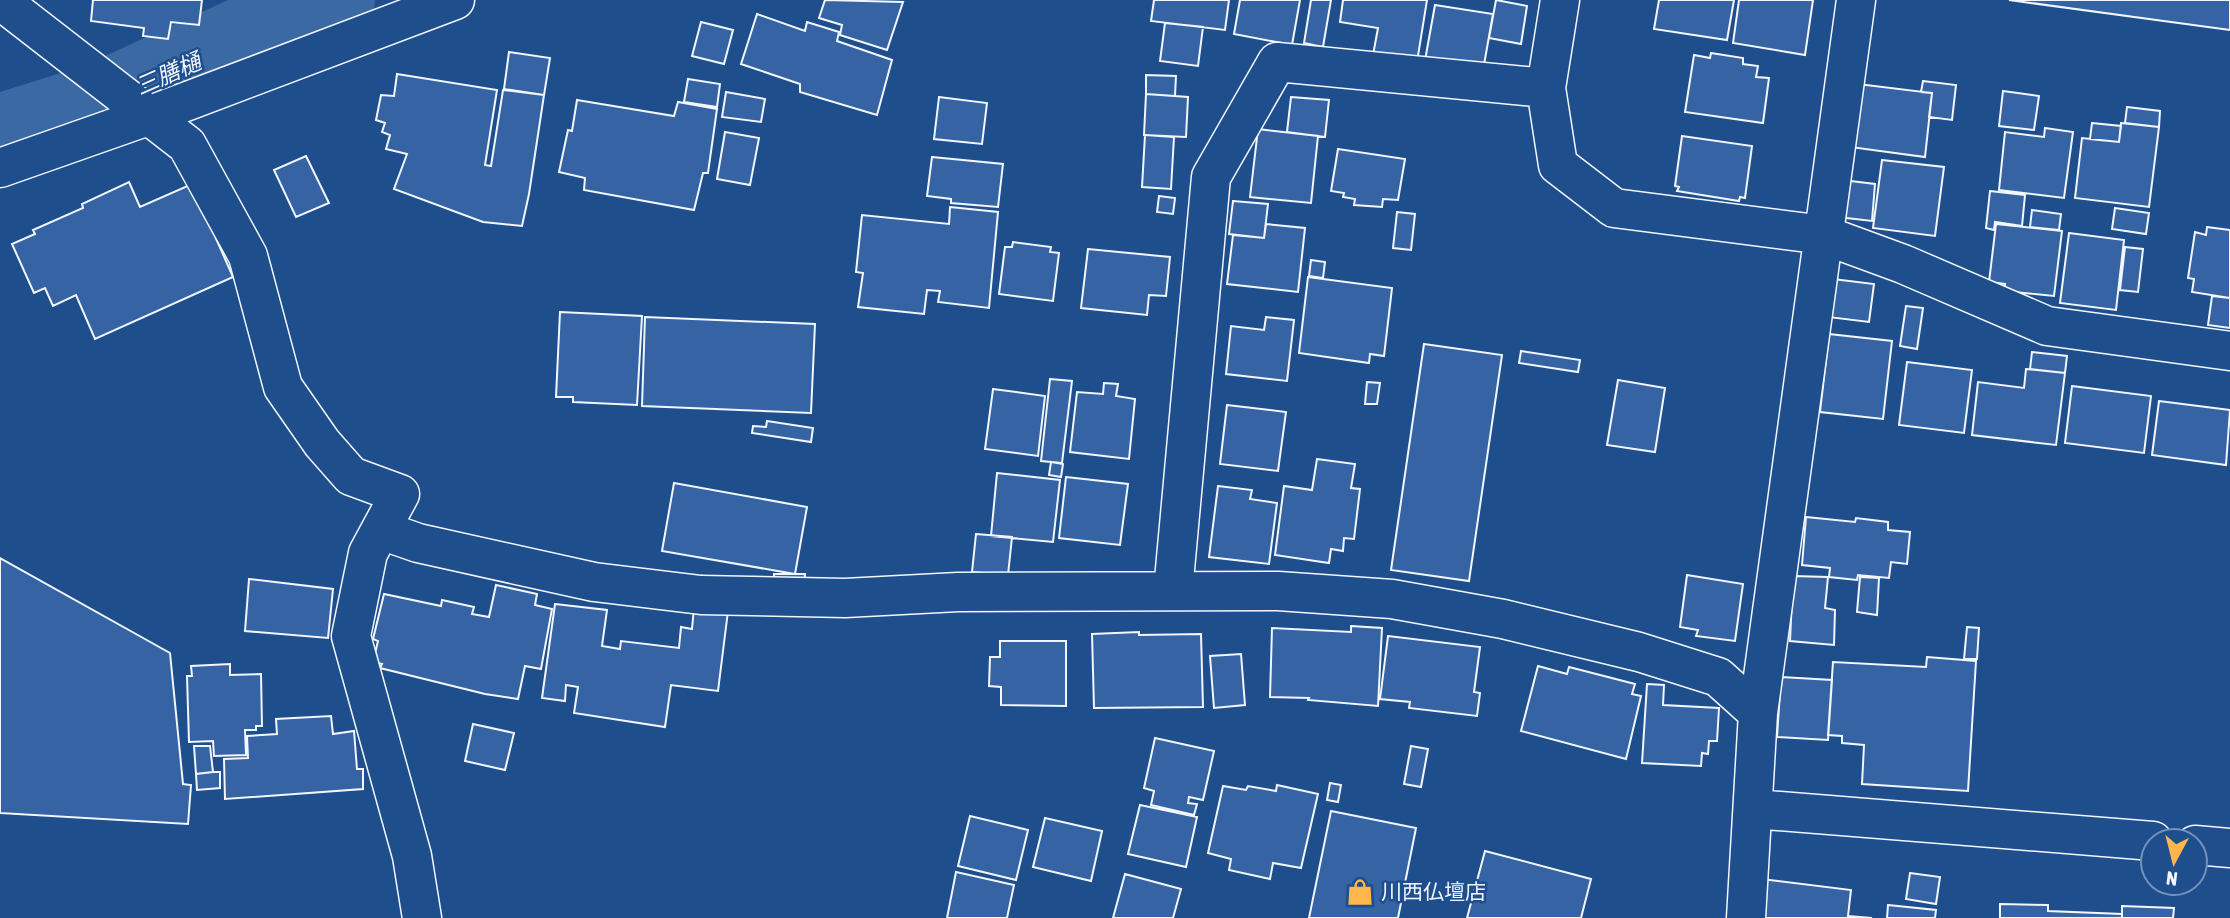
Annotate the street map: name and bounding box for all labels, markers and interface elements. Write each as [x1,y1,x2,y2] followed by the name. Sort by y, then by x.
[131,47,208,100] water label: 三膳樋
[2139,827,2209,897] north arrow
[2165,867,2179,890] text: N
[1345,877,1375,907] shop icon: 川西仏壇店
[1381,879,1486,903] place label: 川西仏壇店

